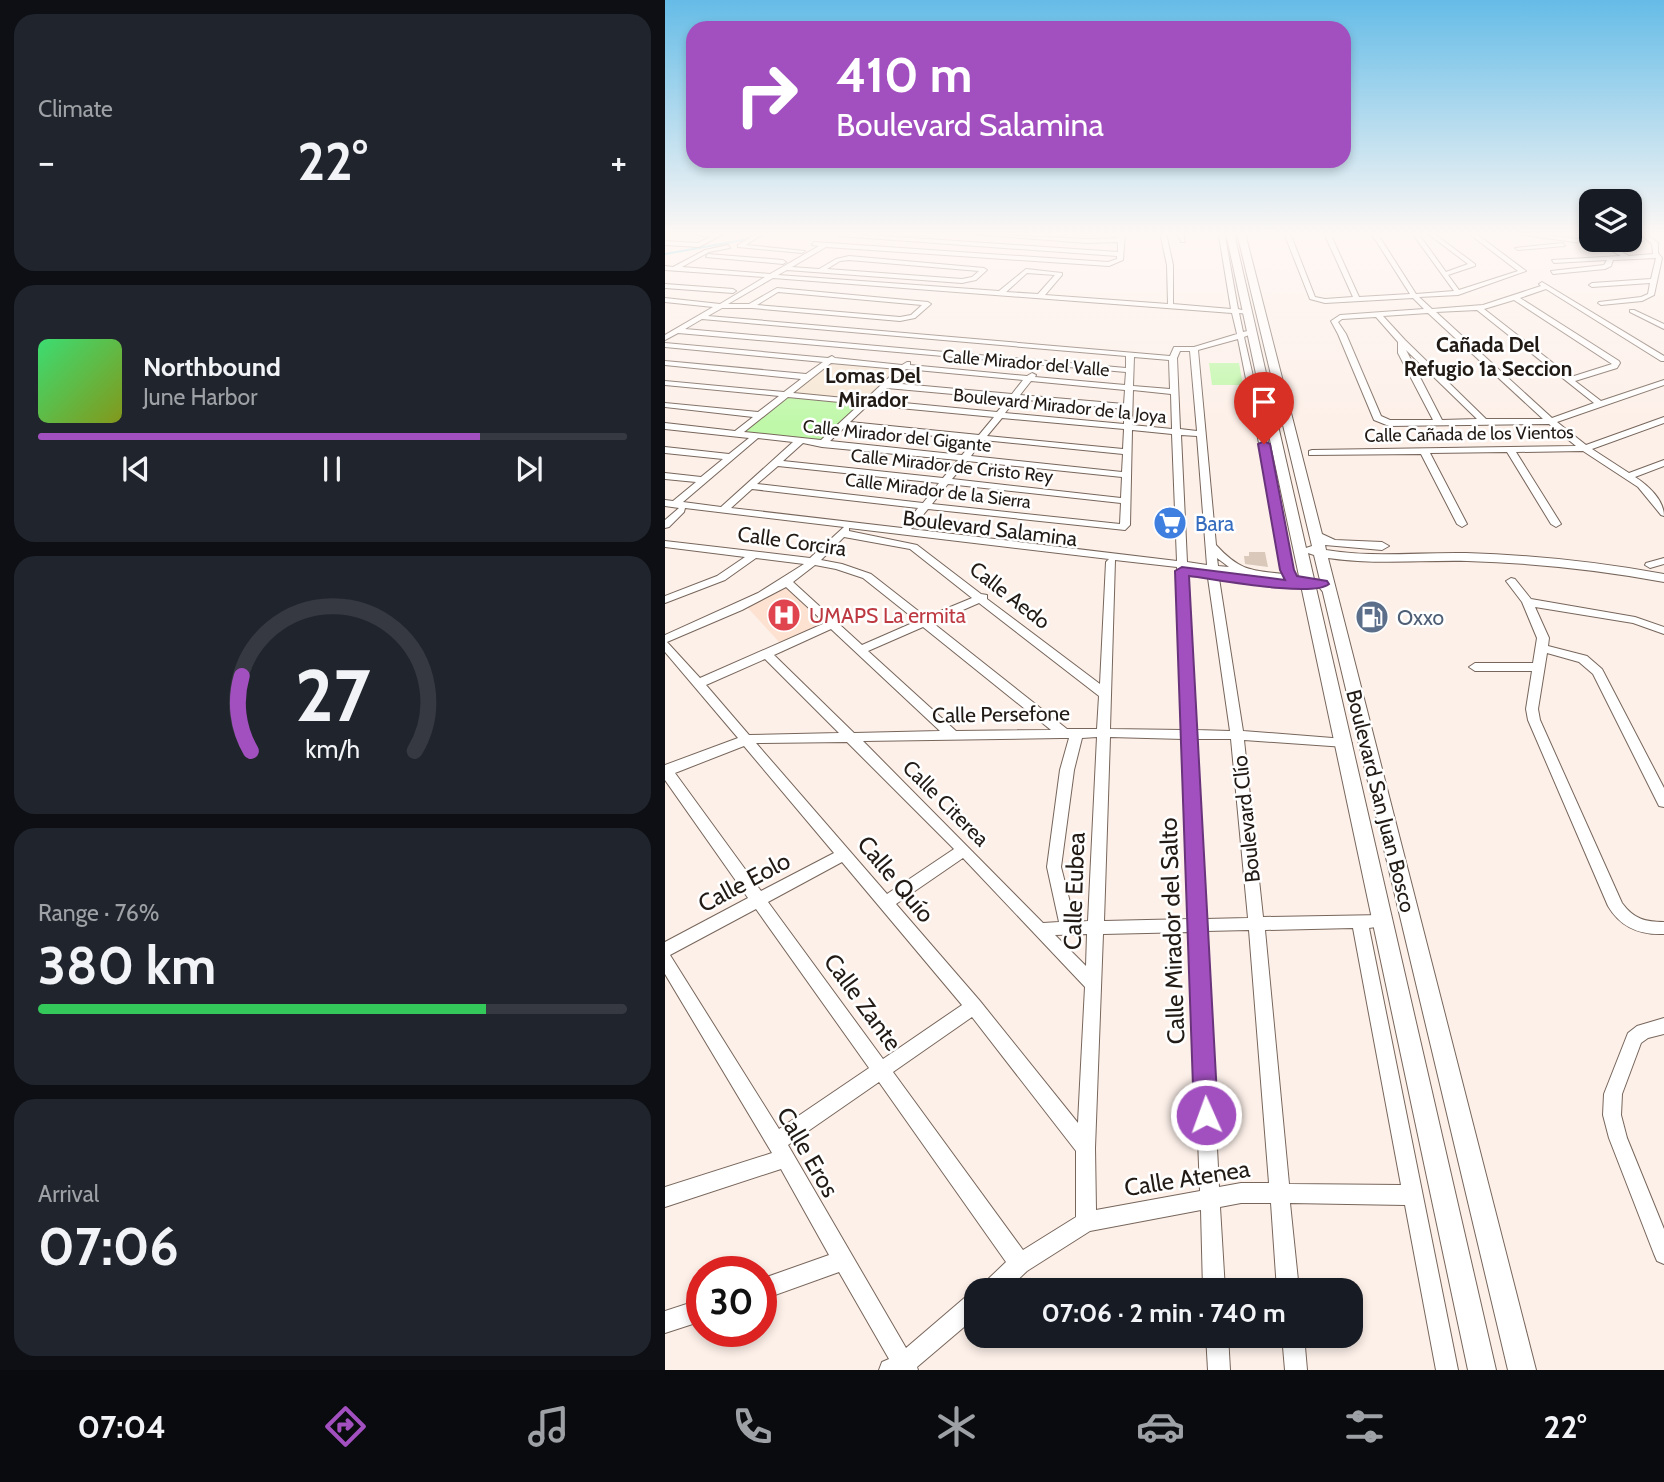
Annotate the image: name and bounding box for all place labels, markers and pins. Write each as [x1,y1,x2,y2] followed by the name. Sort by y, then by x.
[1234,372,1294,444] pin
[1151,504,1189,542] supermarket icon: Bara
[1195,511,1234,536] place label: Bara
[765,596,803,634] hospital icon: UMAPS La ermita
[1353,598,1391,636] fuel station icon: Oxxo
[809,603,966,628] place label: UMAPS La ermita
[1397,605,1444,630] place label: Oxxo

